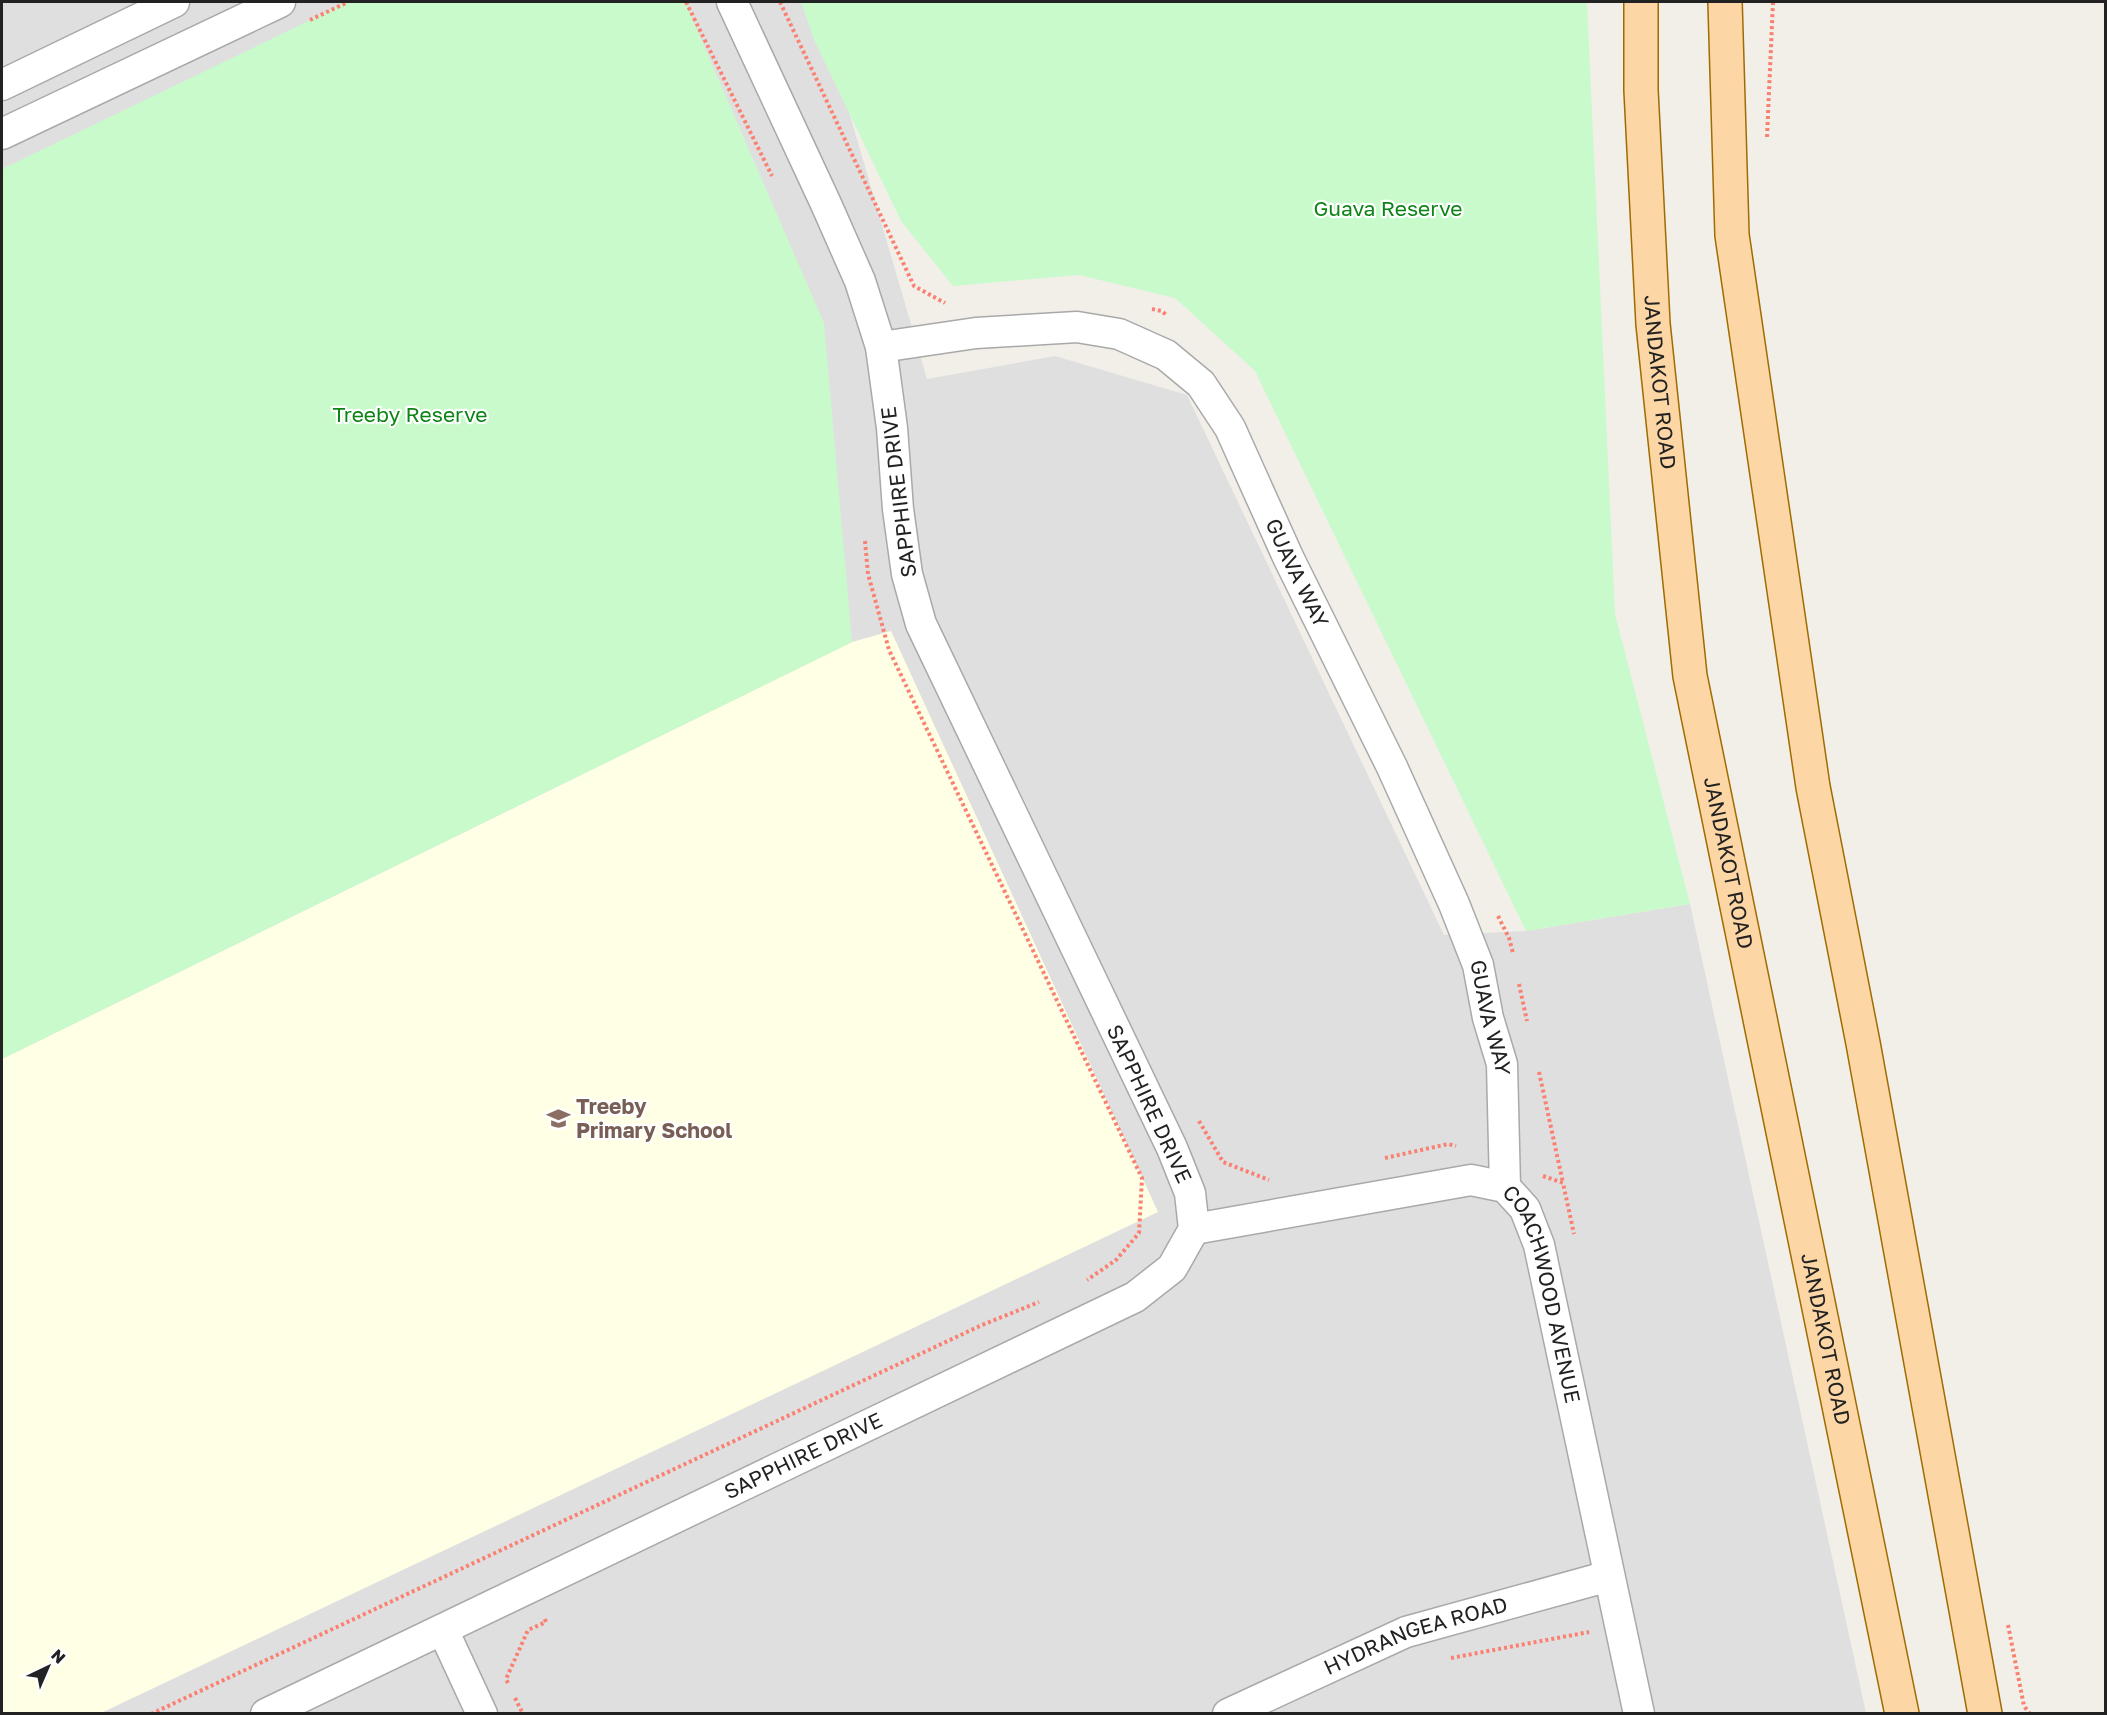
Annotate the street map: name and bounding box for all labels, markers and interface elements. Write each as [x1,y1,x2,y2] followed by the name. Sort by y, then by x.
[1313,195,1463,221] park label: Guava Reserve
[1640,294,1682,471] street label: JANDAKOT ROAD
[333,401,487,427] park label: Treeby Reserve
[875,405,921,579] street label: SAPPHIRE DRIVE
[1260,514,1335,632] street label: GUAVA WAY
[1699,774,1759,951] street label: JANDAKOT ROAD
[1465,958,1516,1075] street label: GUAVA WAY
[1102,1020,1198,1187] street label: SAPPHIRE DRIVE
[576,1093,732,1143] place label: Treeby Primary School
[545,1106,571,1132] school or university icon: Treeby Primary School
[1498,1179,1586,1405] street label: COACHWOOD AVENUE
[1796,1250,1857,1427] street label: JANDAKOT ROAD
[720,1406,886,1504] street label: SAPPHIRE DRIVE
[1320,1591,1510,1680] street label: HYDRANGEA ROAD
[18,1637,78,1697] north arrow
[47,1645,70,1668] text: N

